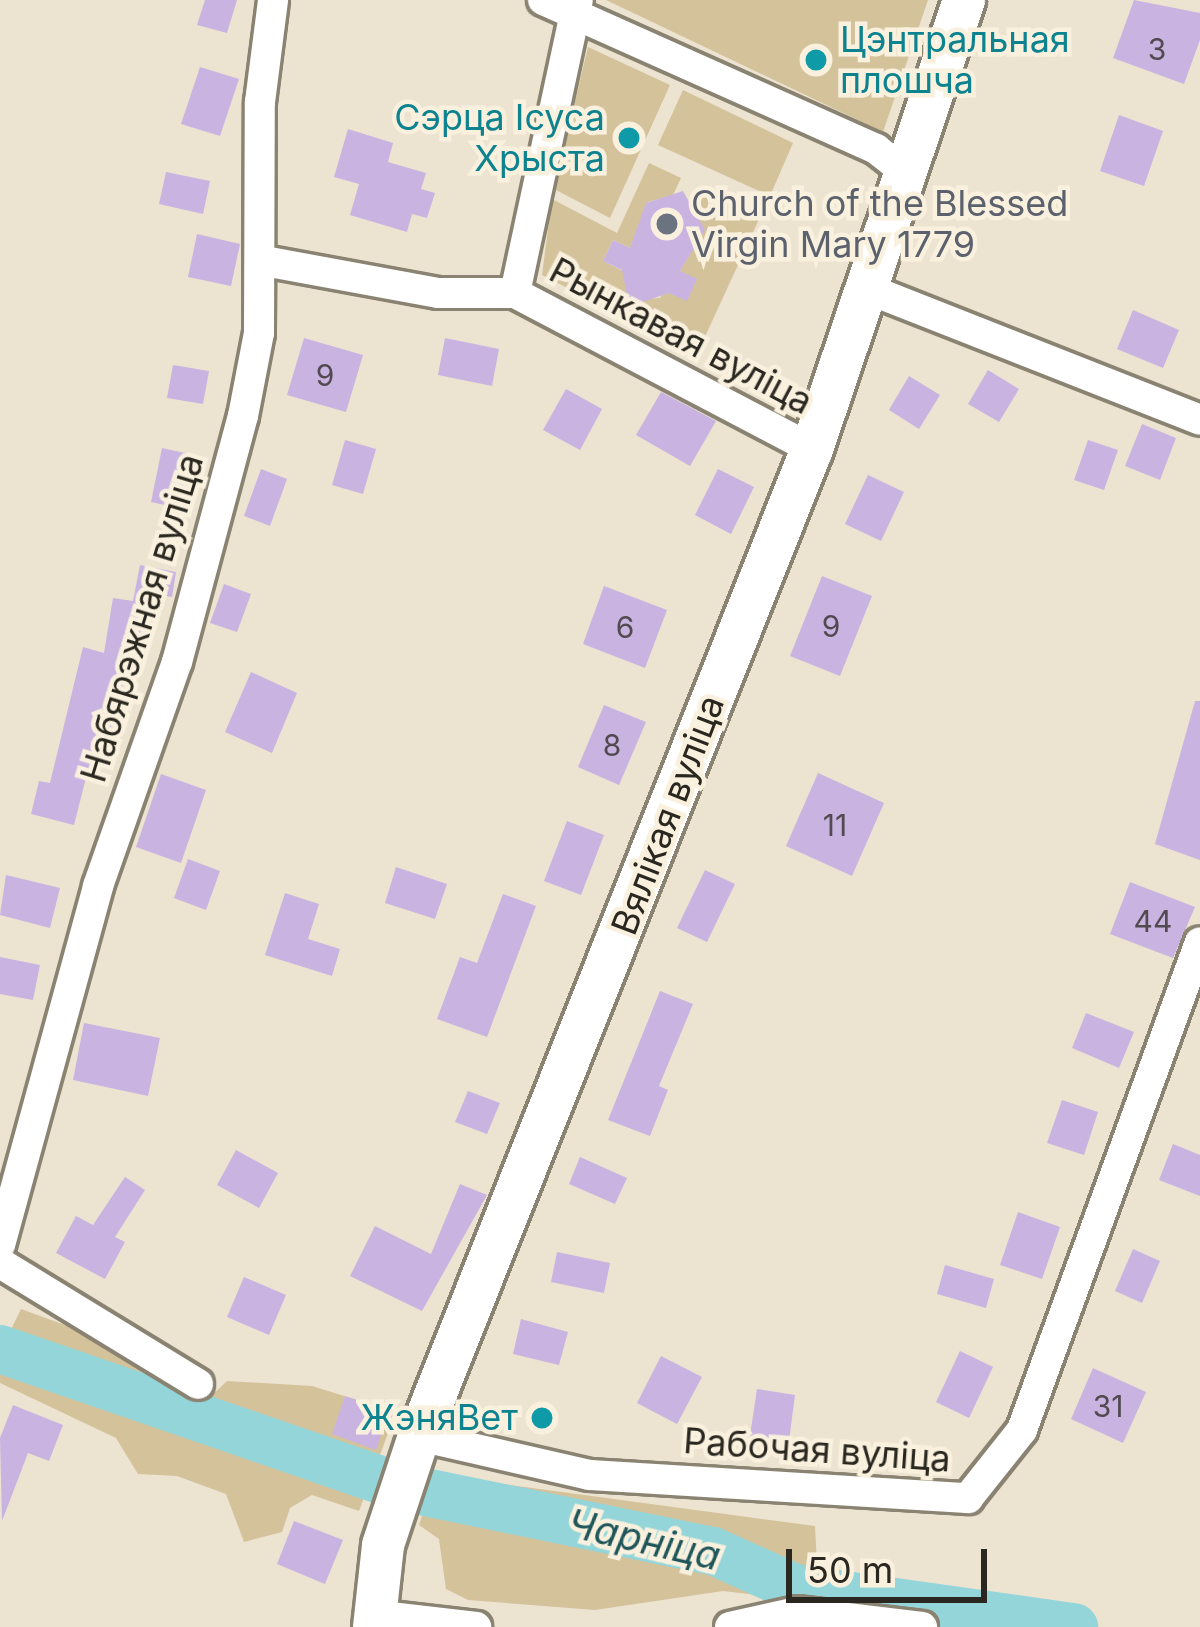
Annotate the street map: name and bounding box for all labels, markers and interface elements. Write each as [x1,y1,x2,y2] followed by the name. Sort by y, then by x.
[840,17,1070,102] place label: Цэнтральная плошча
[1148,31,1166,67] house number: 3
[803,47,829,73] marker: Цэнтральная плошча
[394,95,605,180] place label: Сэрца Ісуса Хрыста
[616,125,642,151] marker: Сэрца Ісуса Хрыста
[691,181,1068,266] place label: Church of the Blessed Virgin Mary 1779
[654,211,680,237] marker: Church of the Blessed Virgin Mary 1779
[542,249,820,423] street label: Рынкавая вуліца
[316,357,334,393] house number: 9
[72,449,212,787] street label: Набярэжная вуліца
[822,608,840,644] house number: 9
[616,609,634,645] house number: 6
[603,689,733,941] street label: Вялікая вуліца
[603,727,621,763] house number: 8
[823,807,847,843] house number: 11
[1134,903,1172,939] house number: 44
[1093,1388,1123,1424] house number: 31
[361,1396,518,1440] place label: ЖэняВет
[529,1405,555,1431] marker: ЖэняВет
[682,1419,952,1481] street label: Рабочая вуліца
[563,1500,725,1580] water label: Чарніца
[792,1525,993,1599] scale bar
[807,1548,893,1592] text: 50 m

